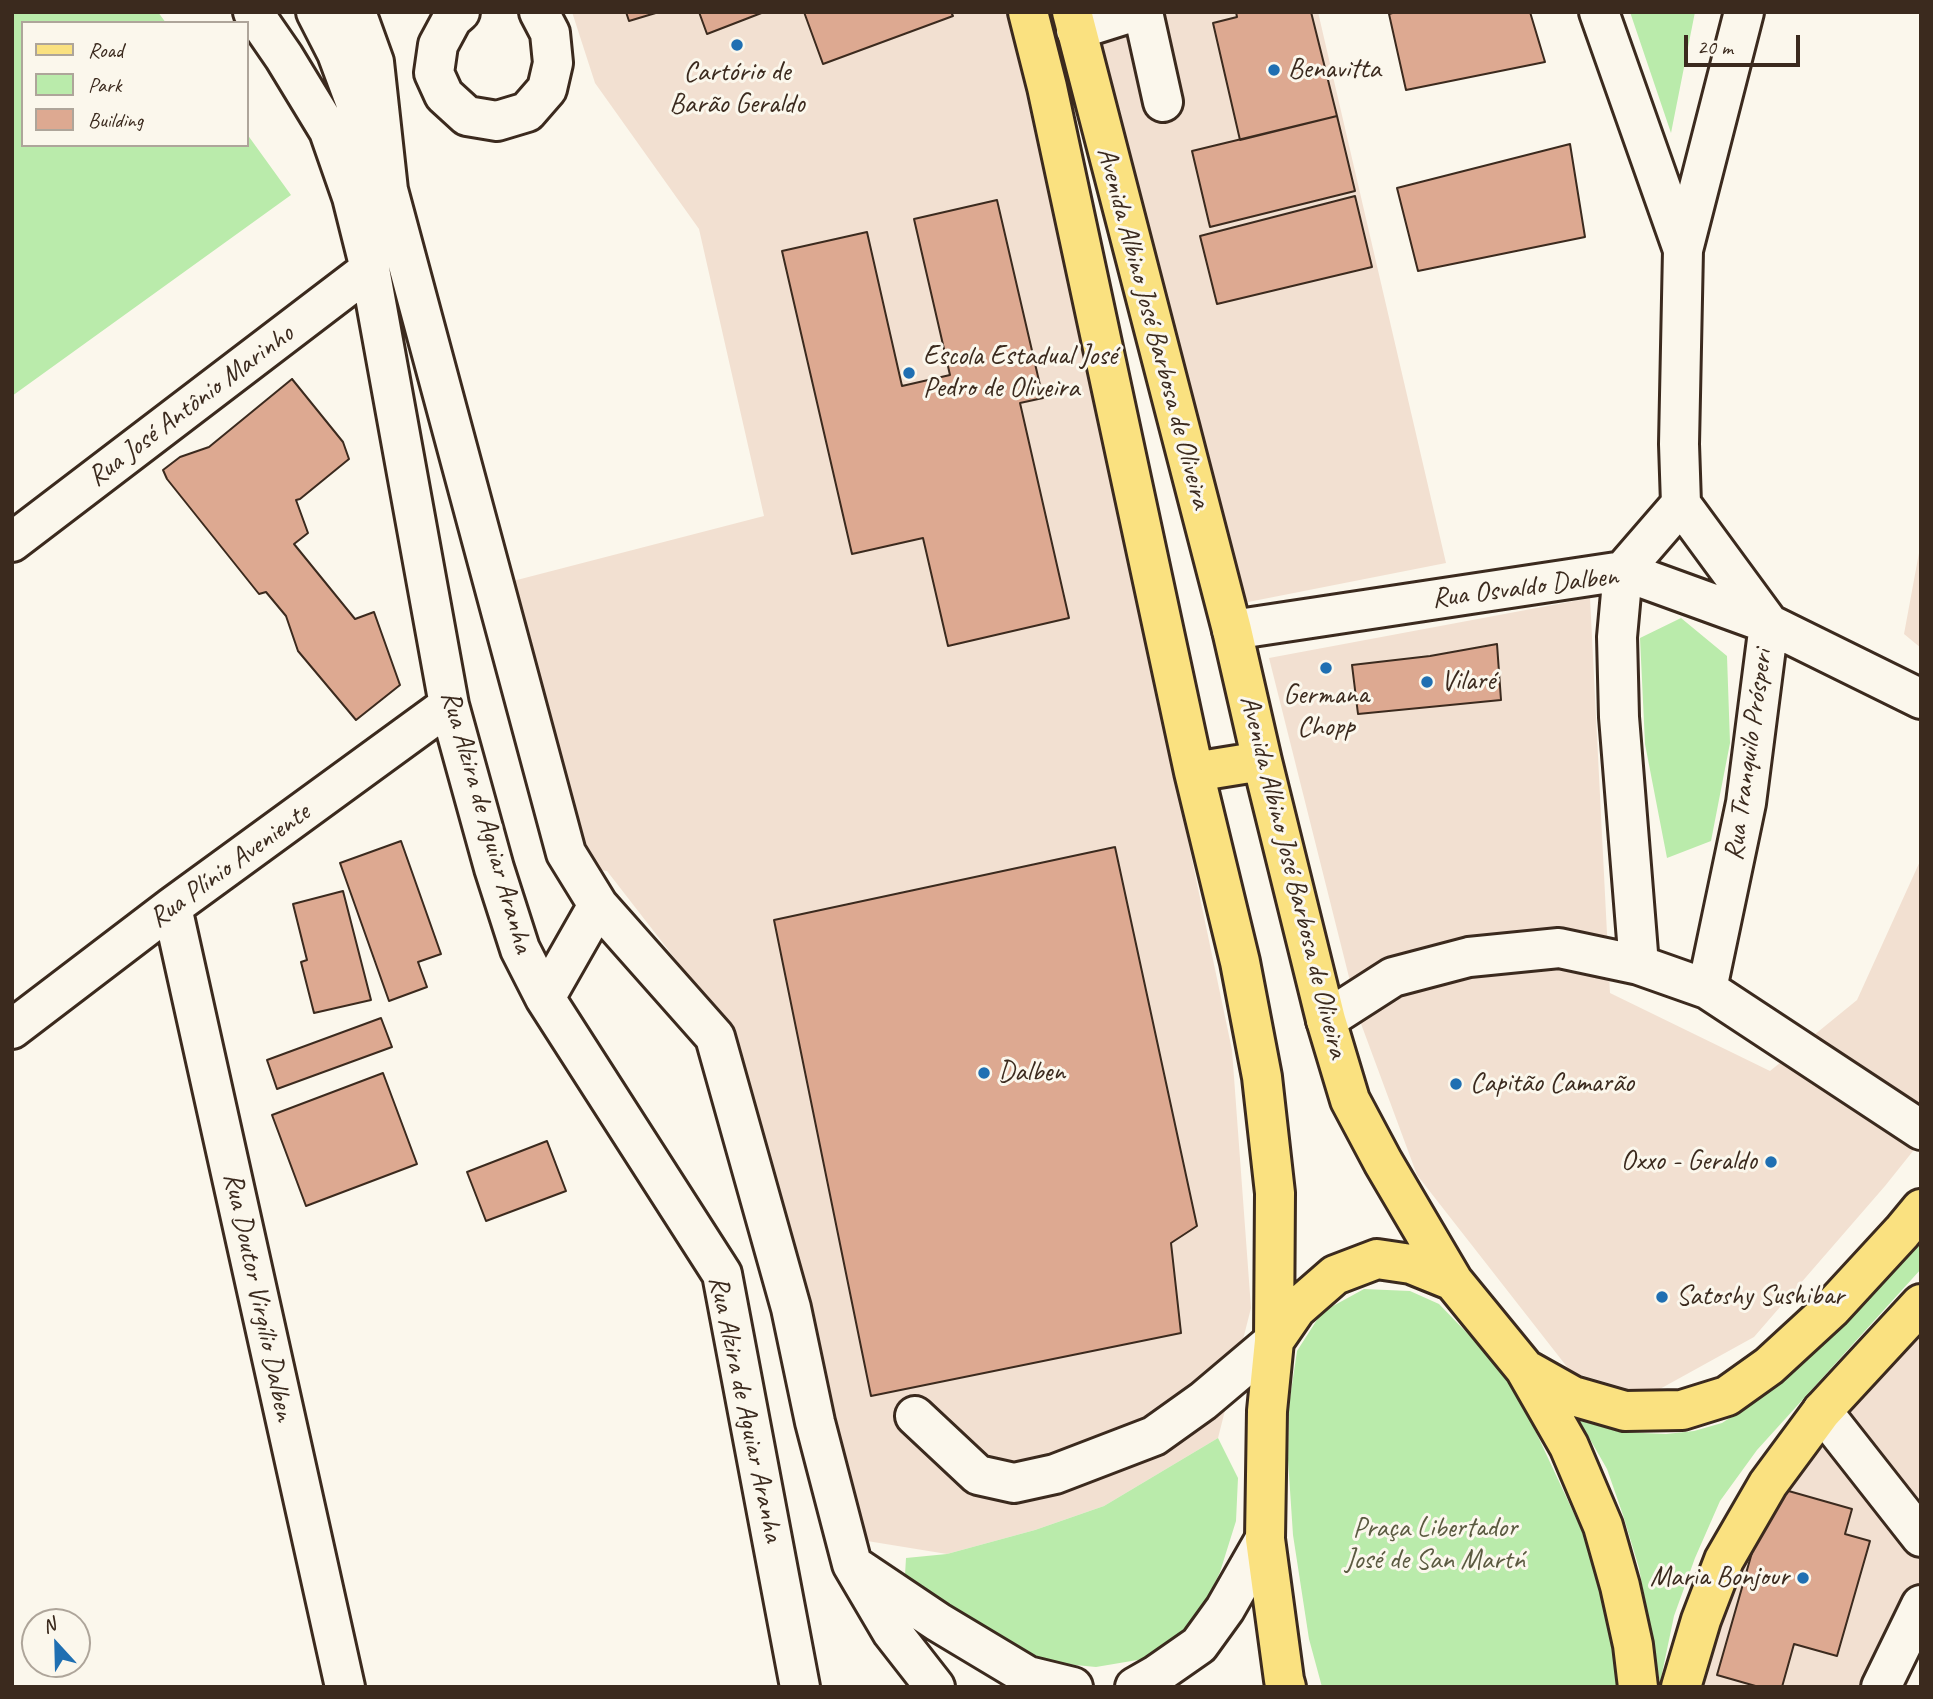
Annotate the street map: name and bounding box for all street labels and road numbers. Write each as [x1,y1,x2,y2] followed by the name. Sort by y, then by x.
[1089,144,1217,512] street label: Avenida Albino José Barbosa de Oliveira
[81,318,301,494] street label: Rua José Antônio Marinho
[1430,560,1620,616] street label: Rua Osvaldo Dalben
[1718,647,1780,863] street label: Rua Tranquilo Prósperi
[433,687,539,957] street label: Rua Alzira de Aguiar Aranha
[1232,692,1354,1062] street label: Avenida Albino José Barbosa de Oliveira
[143,796,317,936] street label: Rua Plínio Aveniente
[215,1170,301,1424] street label: Rua Doutor Virgílio Dalben
[700,1273,790,1545] street label: Rua Alzira de Aguiar Aranha

